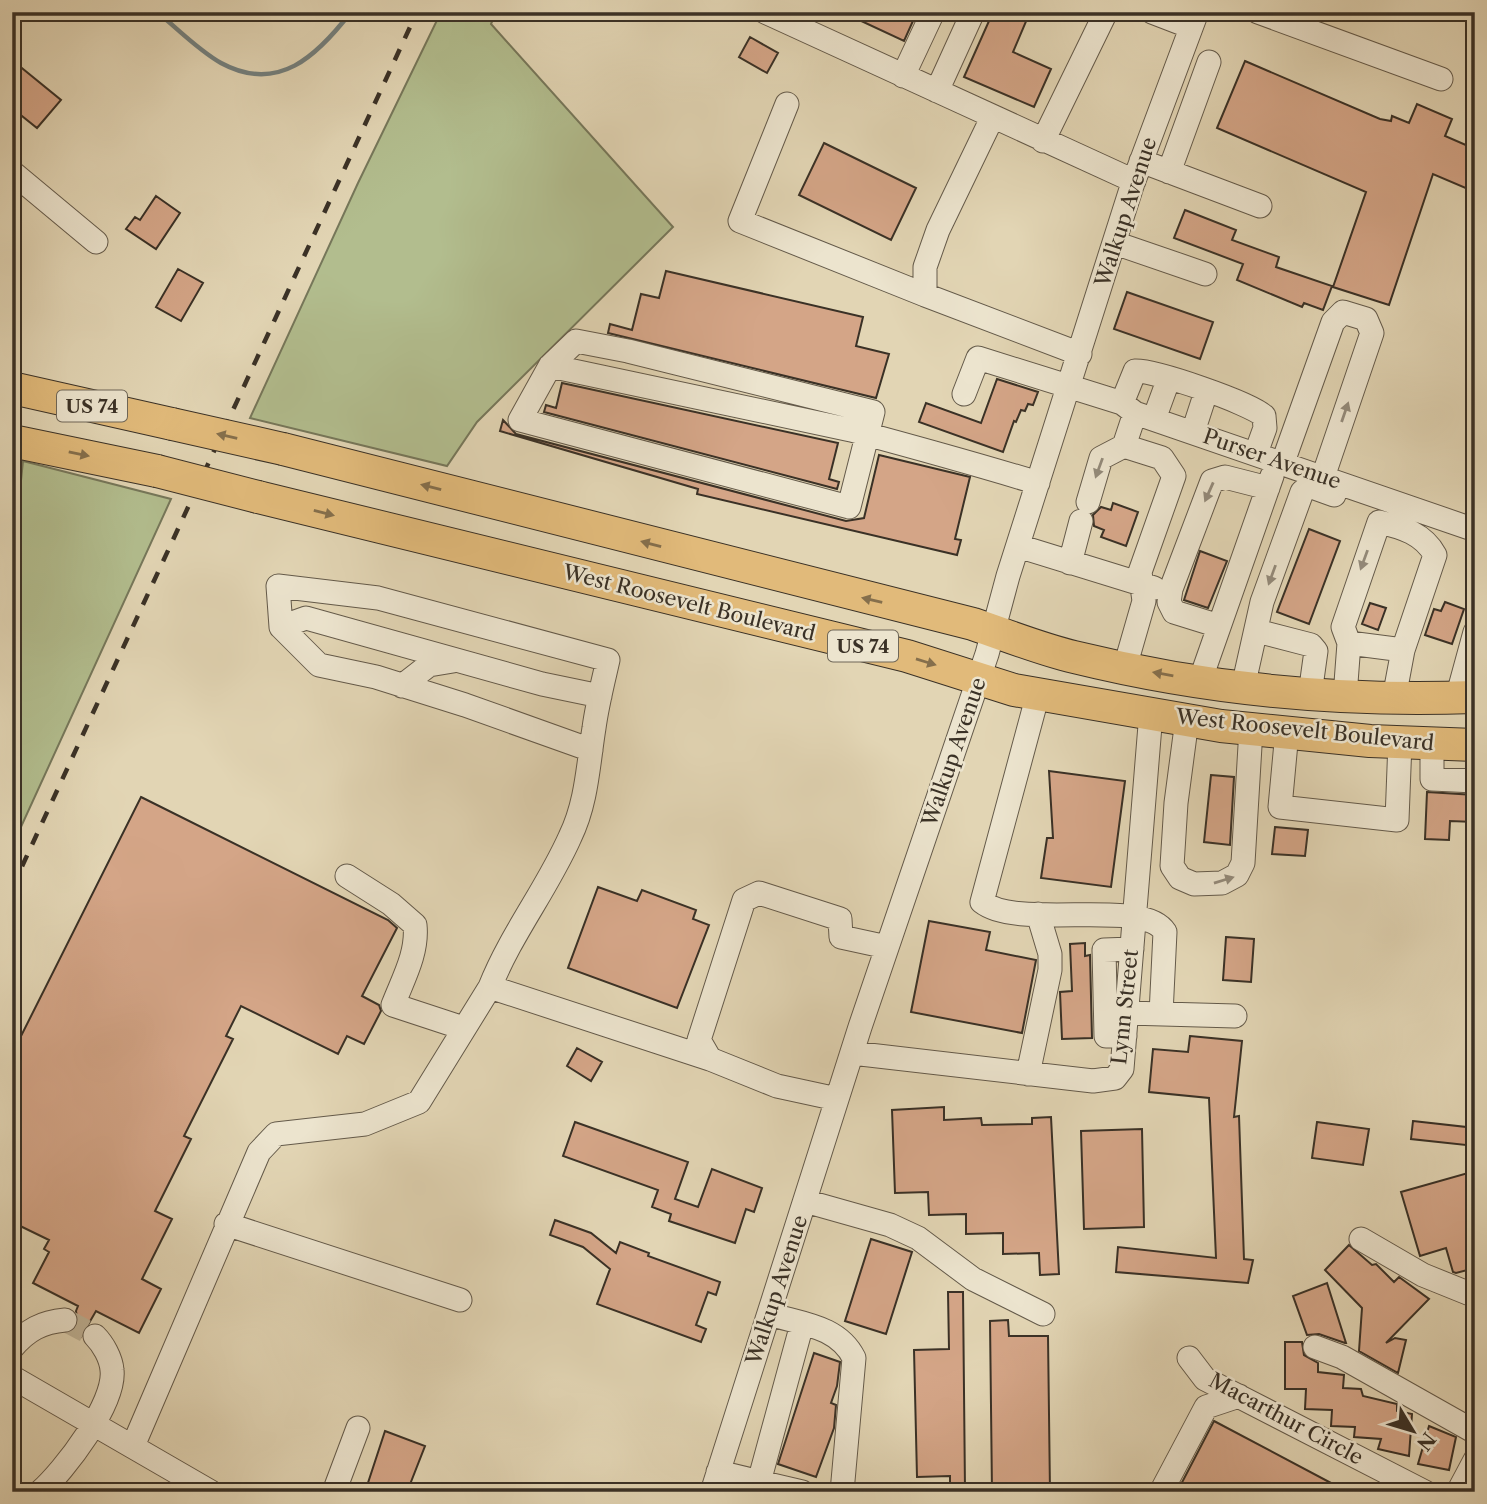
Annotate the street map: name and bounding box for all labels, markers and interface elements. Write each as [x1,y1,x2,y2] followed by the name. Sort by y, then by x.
[1089,134,1161,291] street label: Walkup Avenue
[57,390,127,422] road number: US 74
[1341,402,1351,423] one-way arrow
[1200,423,1344,494] street label: Purser Avenue
[216,431,238,442] one-way arrow
[68,449,90,460] one-way arrow
[1093,458,1104,479] one-way arrow
[420,481,442,492] one-way arrow
[1203,482,1215,502] one-way arrow
[313,508,335,519] one-way arrow
[640,538,662,549] one-way arrow
[1358,550,1369,571] one-way arrow
[559,559,818,646] street label: West Roosevelt Boulevard
[1266,565,1277,586] one-way arrow
[861,594,883,605] one-way arrow
[828,631,898,662] road number: US 74
[915,658,936,668] one-way arrow
[1152,669,1174,680] one-way arrow
[916,674,991,831] street label: Walkup Avenue
[1174,703,1436,756] street label: West Roosevelt Boulevard
[1213,874,1234,884] one-way arrow
[1106,948,1143,1066] street label: Lynn Street
[740,1212,812,1369] street label: Walkup Avenue
[1205,1367,1367,1470] street label: Macarthur Circle
[1378,1396,1448,1466] north arrow
[1412,1428,1440,1455] text: N

